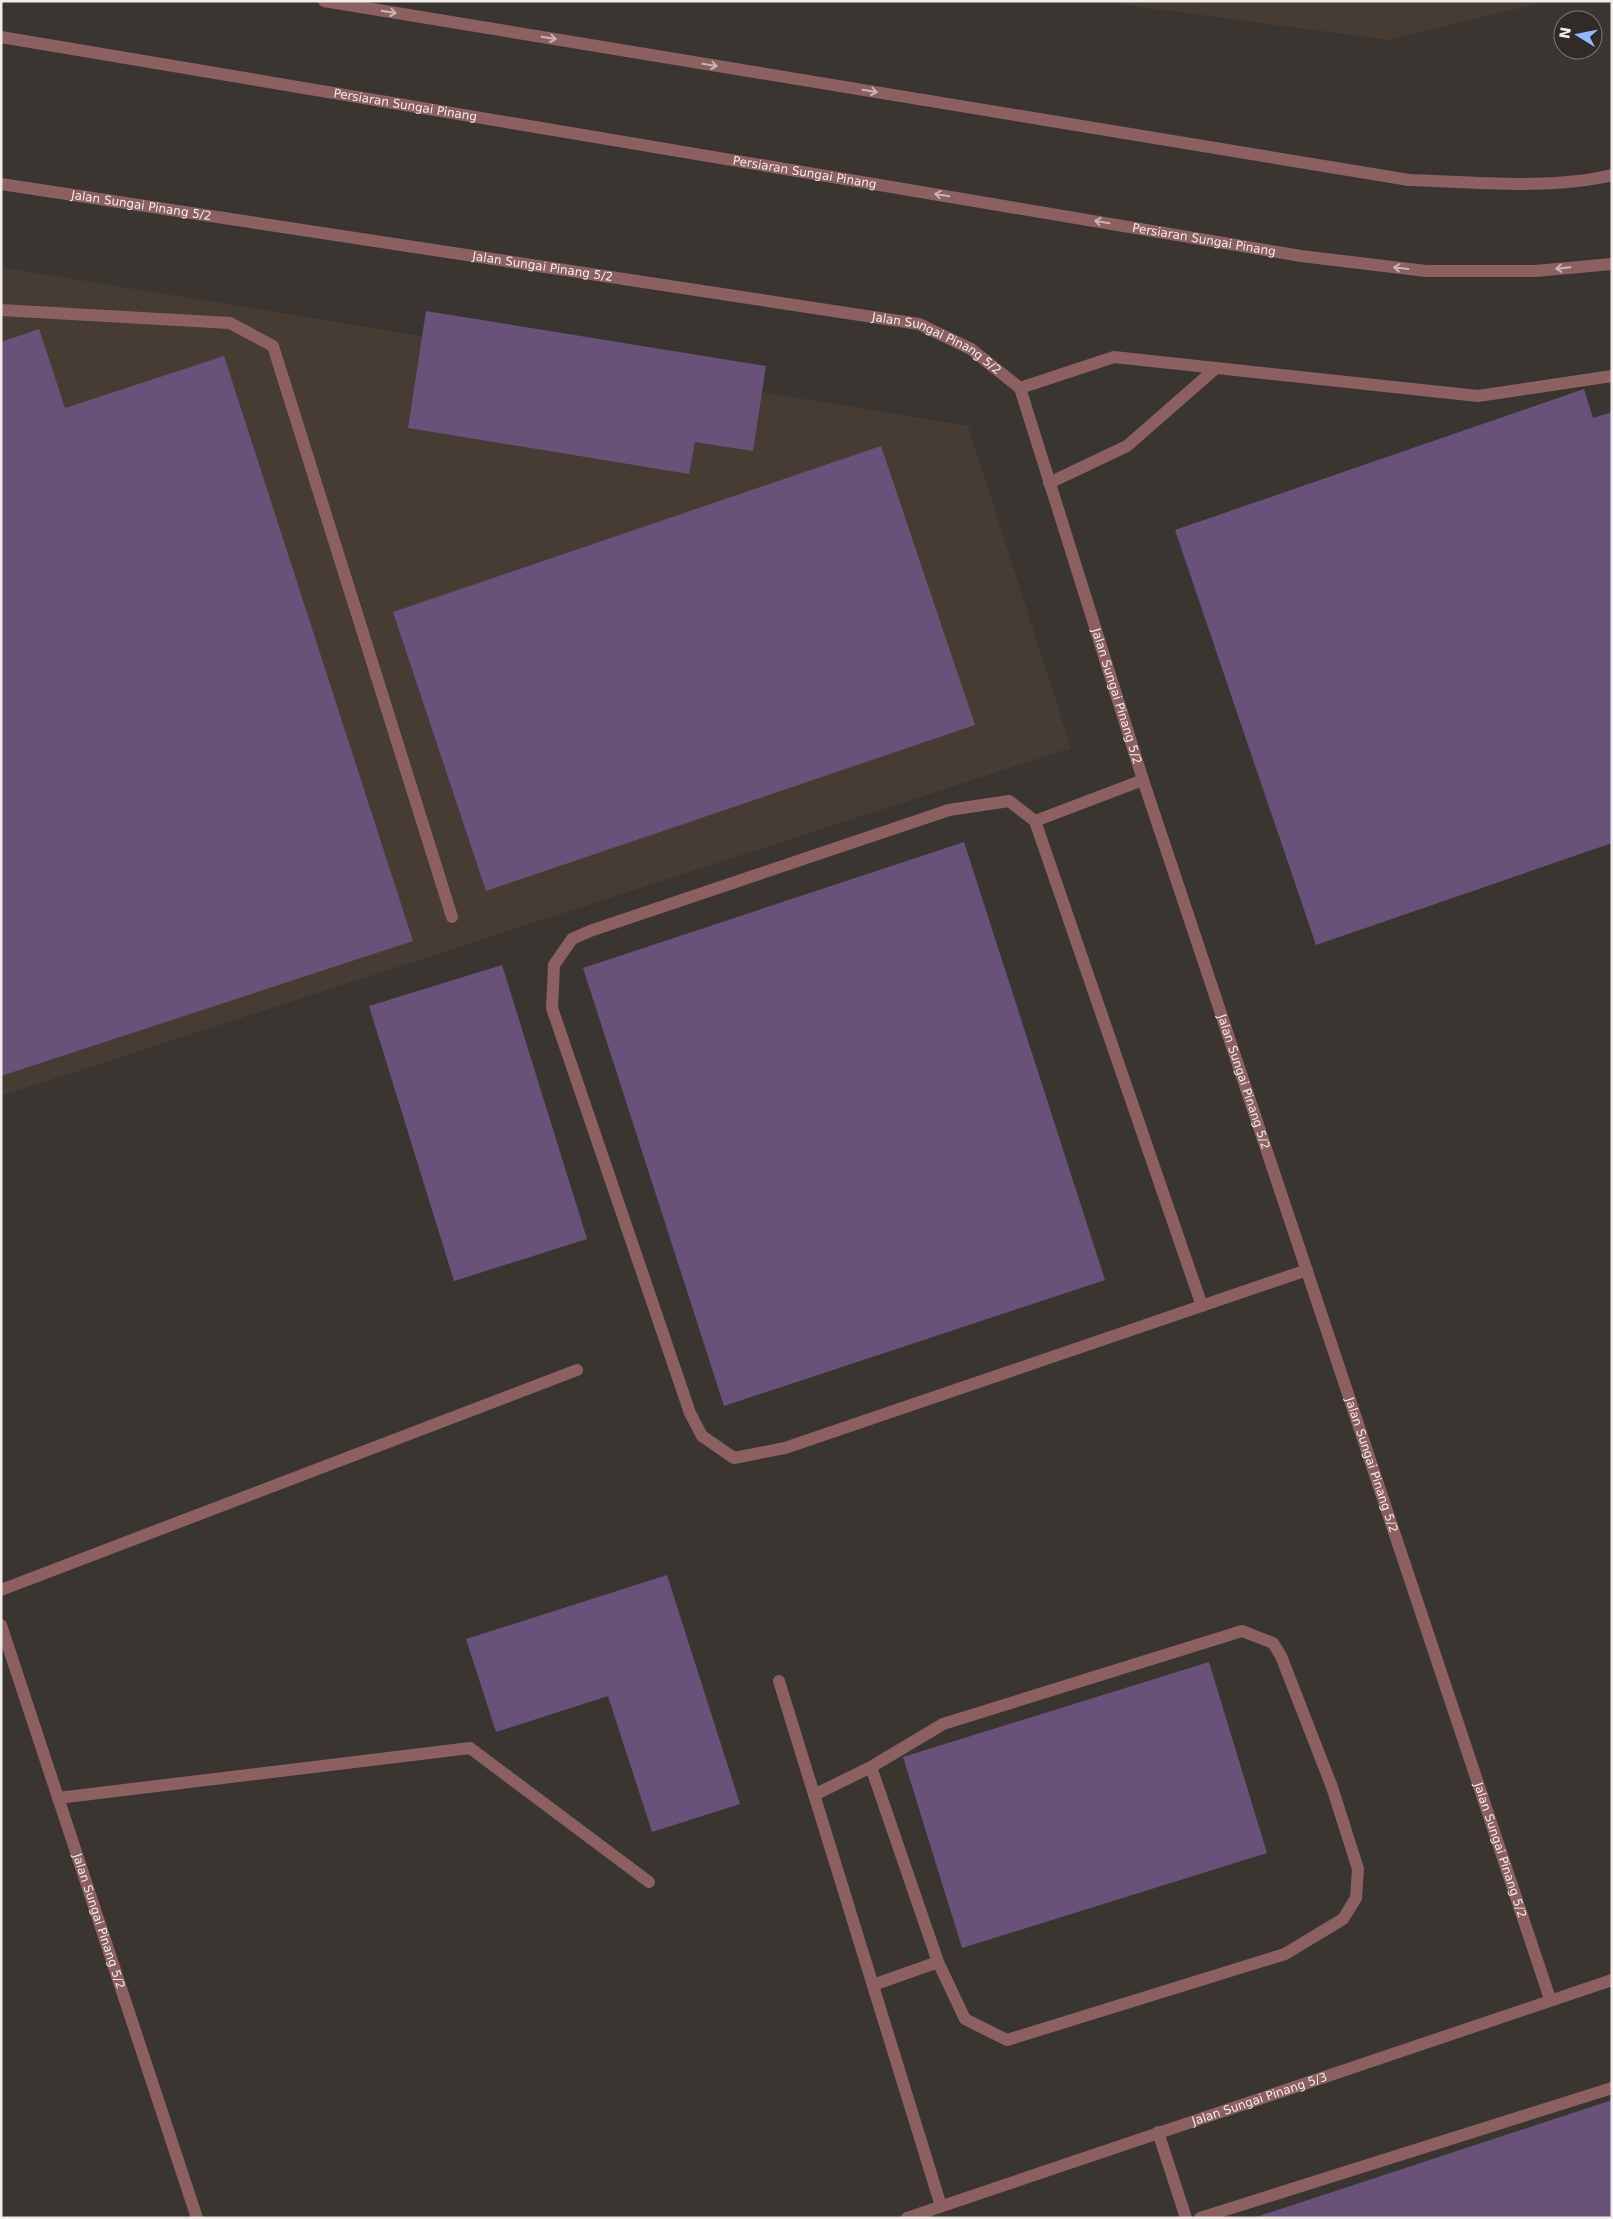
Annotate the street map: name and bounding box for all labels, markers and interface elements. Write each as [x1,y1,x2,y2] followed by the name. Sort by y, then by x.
[381,7,397,17] one-way arrow
[1553,10,1603,60] north arrow
[1556,26,1574,40] text: N
[541,34,557,44] one-way arrow
[701,60,717,70] one-way arrow
[332,86,478,124] street label: Persiaran Sungai Pinang
[862,87,878,97] one-way arrow
[732,153,878,191] street label: Persiaran Sungai Pinang
[69,188,212,223] street label: Jalan Sungai Pinang 5/2
[934,190,950,200] one-way arrow
[1094,217,1110,227] one-way arrow
[1131,221,1277,259] street label: Persiaran Sungai Pinang
[471,249,614,284] street label: Jalan Sungai Pinang 5/2
[1393,263,1409,273] one-way arrow
[1556,264,1572,273] one-way arrow
[870,310,1004,377] street label: Jalan Sungai Pinang 5/2
[1089,626,1145,766] street label: Jalan Sungai Pinang 5/2
[1214,1011,1273,1151] street label: Jalan Sungai Pinang 5/2
[1342,1395,1401,1534] street label: Jalan Sungai Pinang 5/2
[1471,1780,1529,1920] street label: Jalan Sungai Pinang 5/2
[70,1851,128,1991] street label: Jalan Sungai Pinang 5/2
[1189,2070,1329,2129] street label: Jalan Sungai Pinang 5/3

